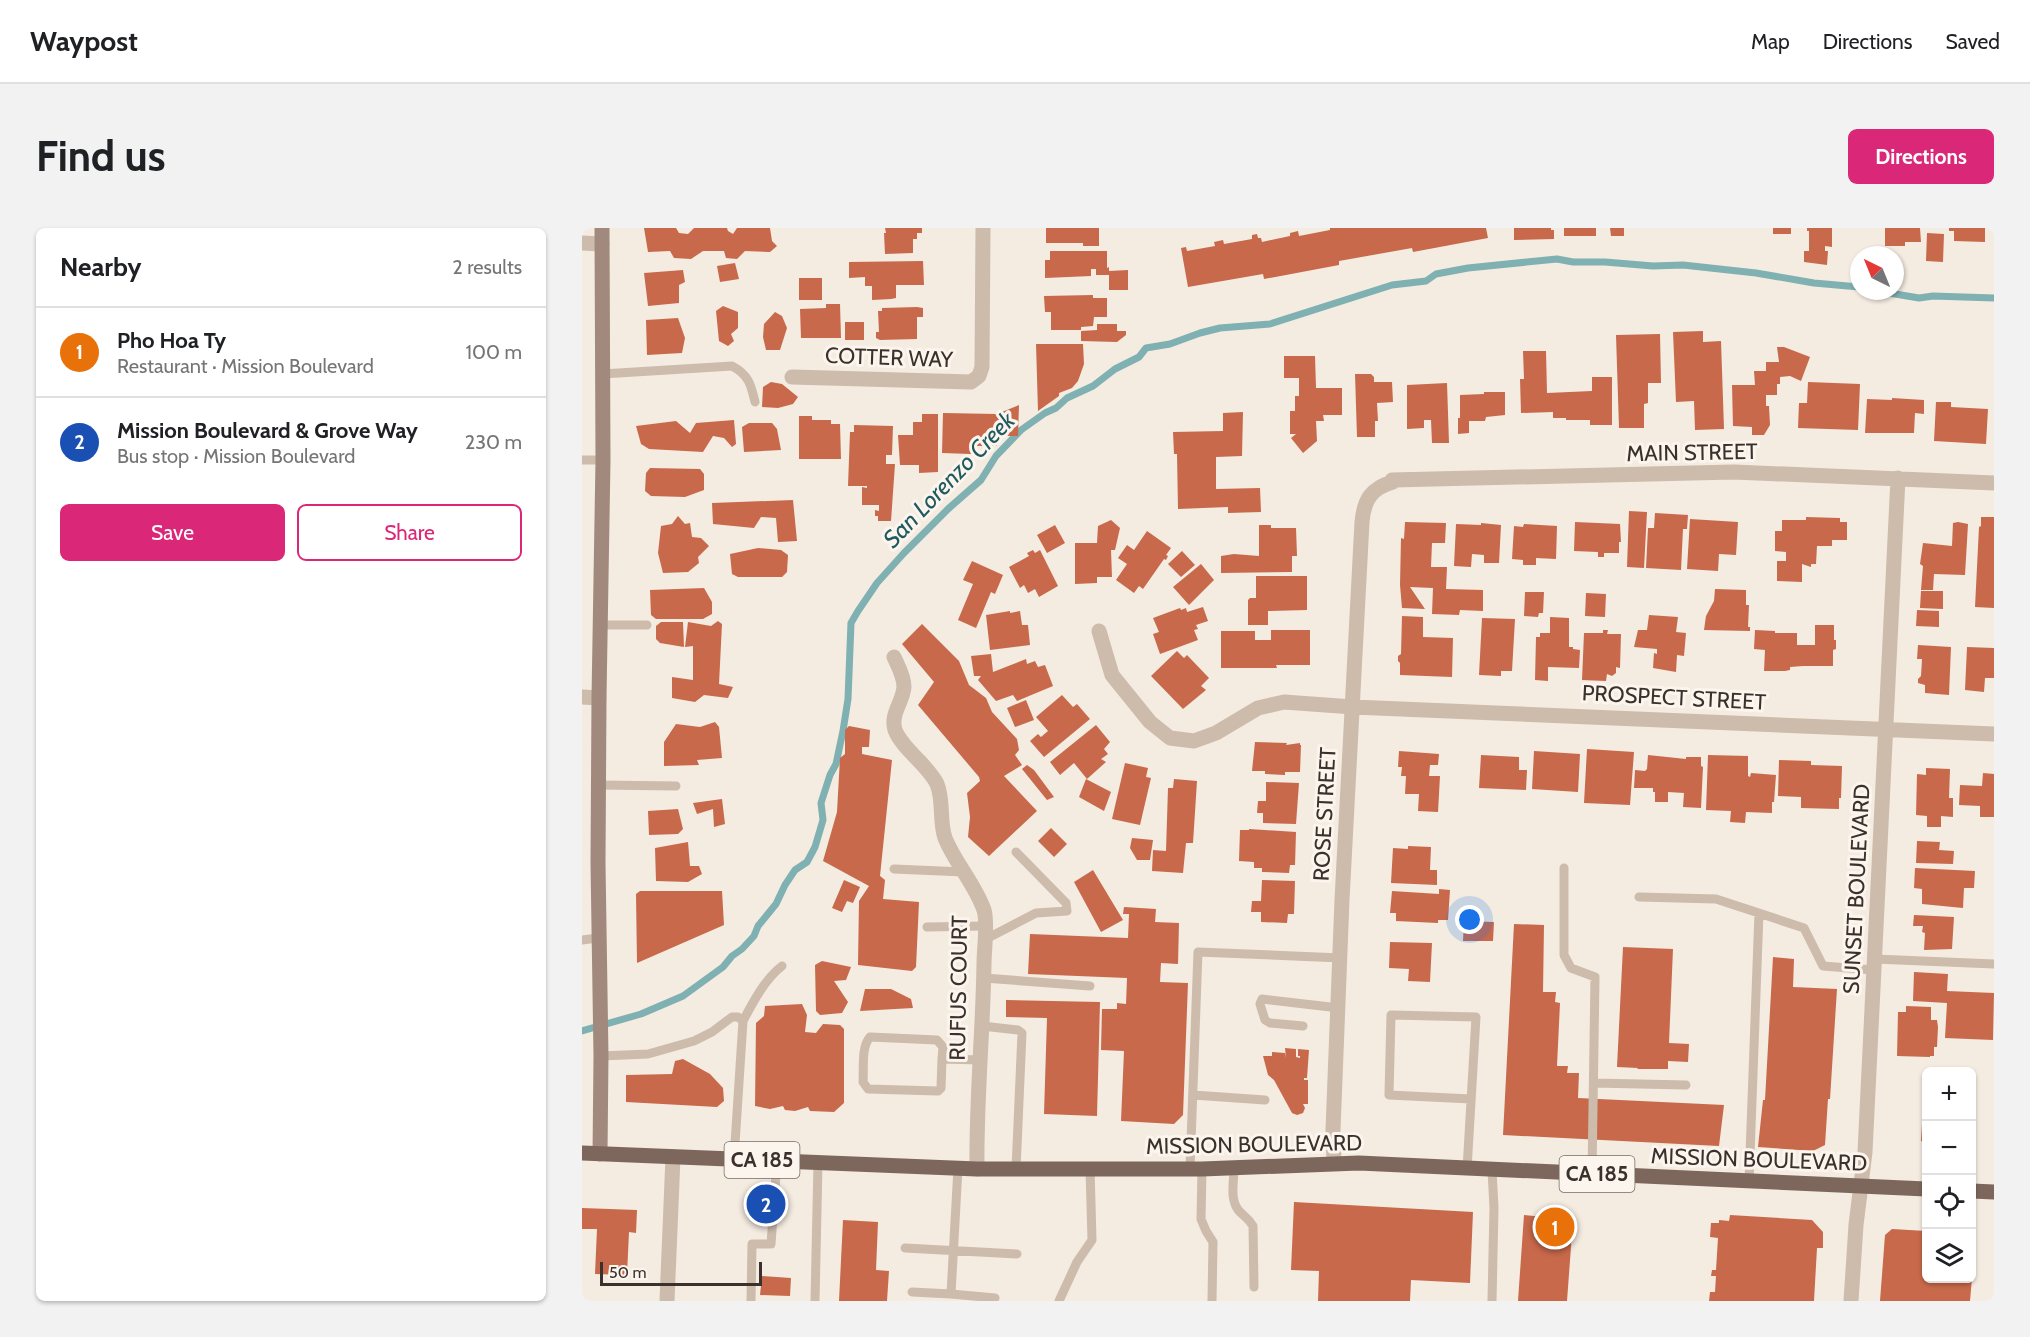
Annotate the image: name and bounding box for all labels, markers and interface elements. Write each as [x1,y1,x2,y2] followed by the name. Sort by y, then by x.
[30,24,138,58] text: Waypost
[1751,29,1790,54] text: Map
[1823,29,1912,54] text: Directions
[1945,29,2000,54] text: Saved
[1848,129,1994,184] button: Directions
[36,130,165,182] text: Find us
[1850,246,1904,300] north arrow
[60,251,141,283] text: Nearby
[452,255,522,279] text: 2 results
[117,327,226,354] text: Pho Hoa Ty
[76,340,83,364] text: 1
[466,340,522,364] text: 100 m
[824,342,954,373] street label: COTTER WAY
[117,354,374,378] text: Restaurant · Mission Boulevard
[877,405,1021,553] water label: San Lorenzo Creek
[117,417,418,444] text: Mission Boulevard & Grove Way
[74,430,85,454] text: 2
[465,430,522,454] text: 230 m
[1626,438,1758,467] street label: MAIN STREET
[117,444,355,468] text: Bus stop · Mission Boulevard
[60,504,285,561] button: Save
[297,504,522,561] button: Share
[1581,679,1767,716] street label: PROSPECT STREET
[1308,746,1342,882] street label: ROSE STREET
[1838,783,1875,995] street label: SUNSET BOULEVARD
[1455,905,1484,934] your location
[944,915,973,1061] street label: RUFUS COURT
[1922,1067,1976,1283] map controls
[1922,1067,1976,1121] button: +
[1922,1121,1976,1175] button: −
[1146,1129,1362,1160] street label: MISSION BOULEVARD
[724,1142,800,1178] road number: CA 185
[1650,1142,1868,1177] street label: MISSION BOULEVARD
[1560,1156,1634,1192] road number: CA 185
[1922,1175,1976,1229] button: locate
[746,1182,786,1226] pin: 2
[1536,1204,1574,1250] pin: 1
[1922,1229,1976,1283] button: layers
[600,1259,762,1286] scale bar
[609,1263,646,1282] text: 50 m

